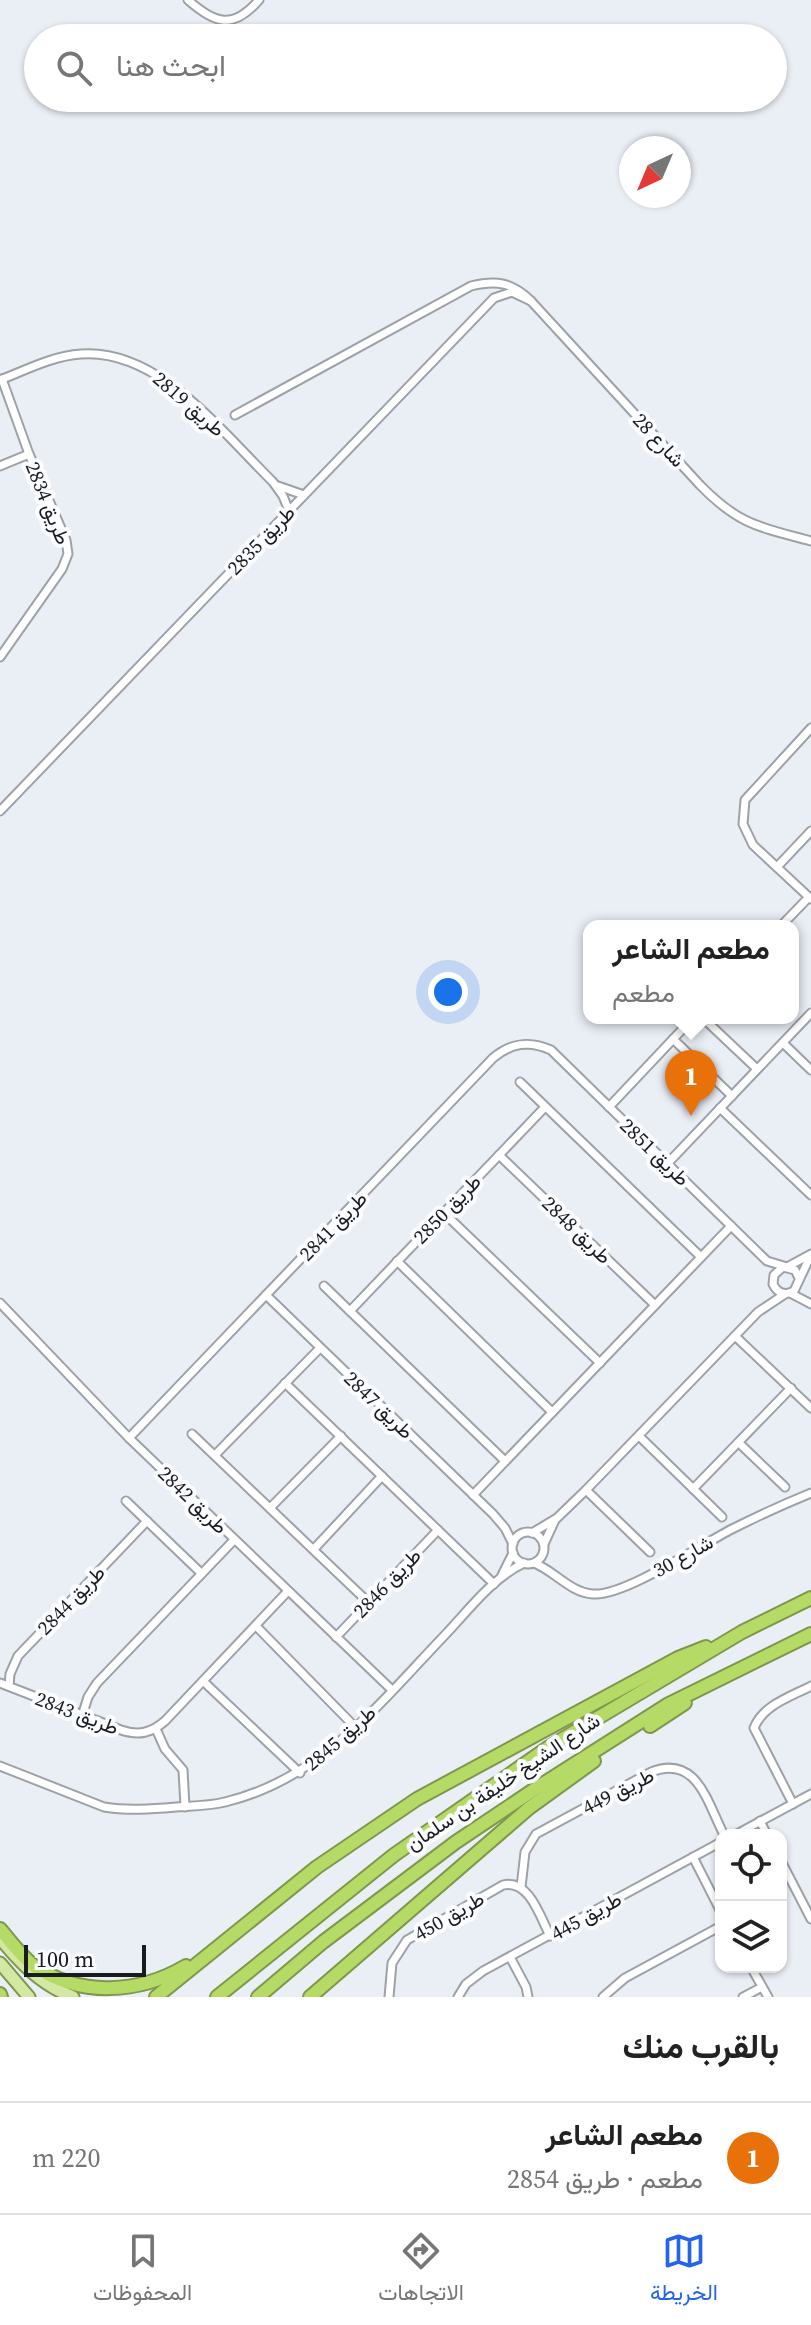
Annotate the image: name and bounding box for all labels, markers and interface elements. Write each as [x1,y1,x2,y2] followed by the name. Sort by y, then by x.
[24,24,787,112] search box
[116,45,226,86] text: ابحث هنا
[52,46,96,90] icon: search
[619,136,691,208] north arrow
[147,365,231,443] street label: طريق 2819
[627,407,691,473] street label: شارع 28
[19,457,77,549] street label: طريق 2834
[221,499,301,581] street label: طريق 2835
[583,920,799,1024] popup
[612,928,770,969] text: مطعم الشاعر
[428,972,468,1012] your location
[612,975,675,1011] text: مطعم
[665,1050,717,1116] pin: 1
[614,1112,696,1192] street label: طريق 2851
[407,1168,487,1250] street label: طريق 2850
[293,1185,373,1267] street label: طريق 2841
[536,1190,618,1270] street label: طريق 2848
[338,1365,420,1445] street label: طريق 2847
[152,1460,234,1540] street label: طريق 2842
[648,1528,718,1584] street label: شارع 30
[347,1542,427,1624] street label: طريق 2846
[31,1559,111,1641] street label: طريق 2844
[31,1684,123,1742] street label: طريق 2843
[298,1699,382,1777] street label: طريق 2845
[401,1707,605,1857] street label: شارع الشيخ خليفة بن سلمان
[577,1761,659,1821] street label: طريق 449
[715,1829,787,1973] map controls
[715,1829,787,1901] button: locate
[409,1885,489,1947] street label: طريق 450
[546,1885,626,1947] street label: طريق 445
[715,1901,787,1973] button: layers
[24,1941,146,1977] scale bar
[36,1944,94,1974] text: 100 m
[622,2023,779,2069] text: بالقرب منك
[545,2114,703,2155] text: مطعم الشاعر
[32,2140,101,2176] text: 220 m
[746,2140,760,2176] text: 1
[507,2161,703,2197] text: مطعم · طريق 2854
[93,2229,192,2312] tab: المحفوظات
[378,2229,464,2312] tab: الاتجاهات
[650,2229,718,2312] tab: الخريطة

